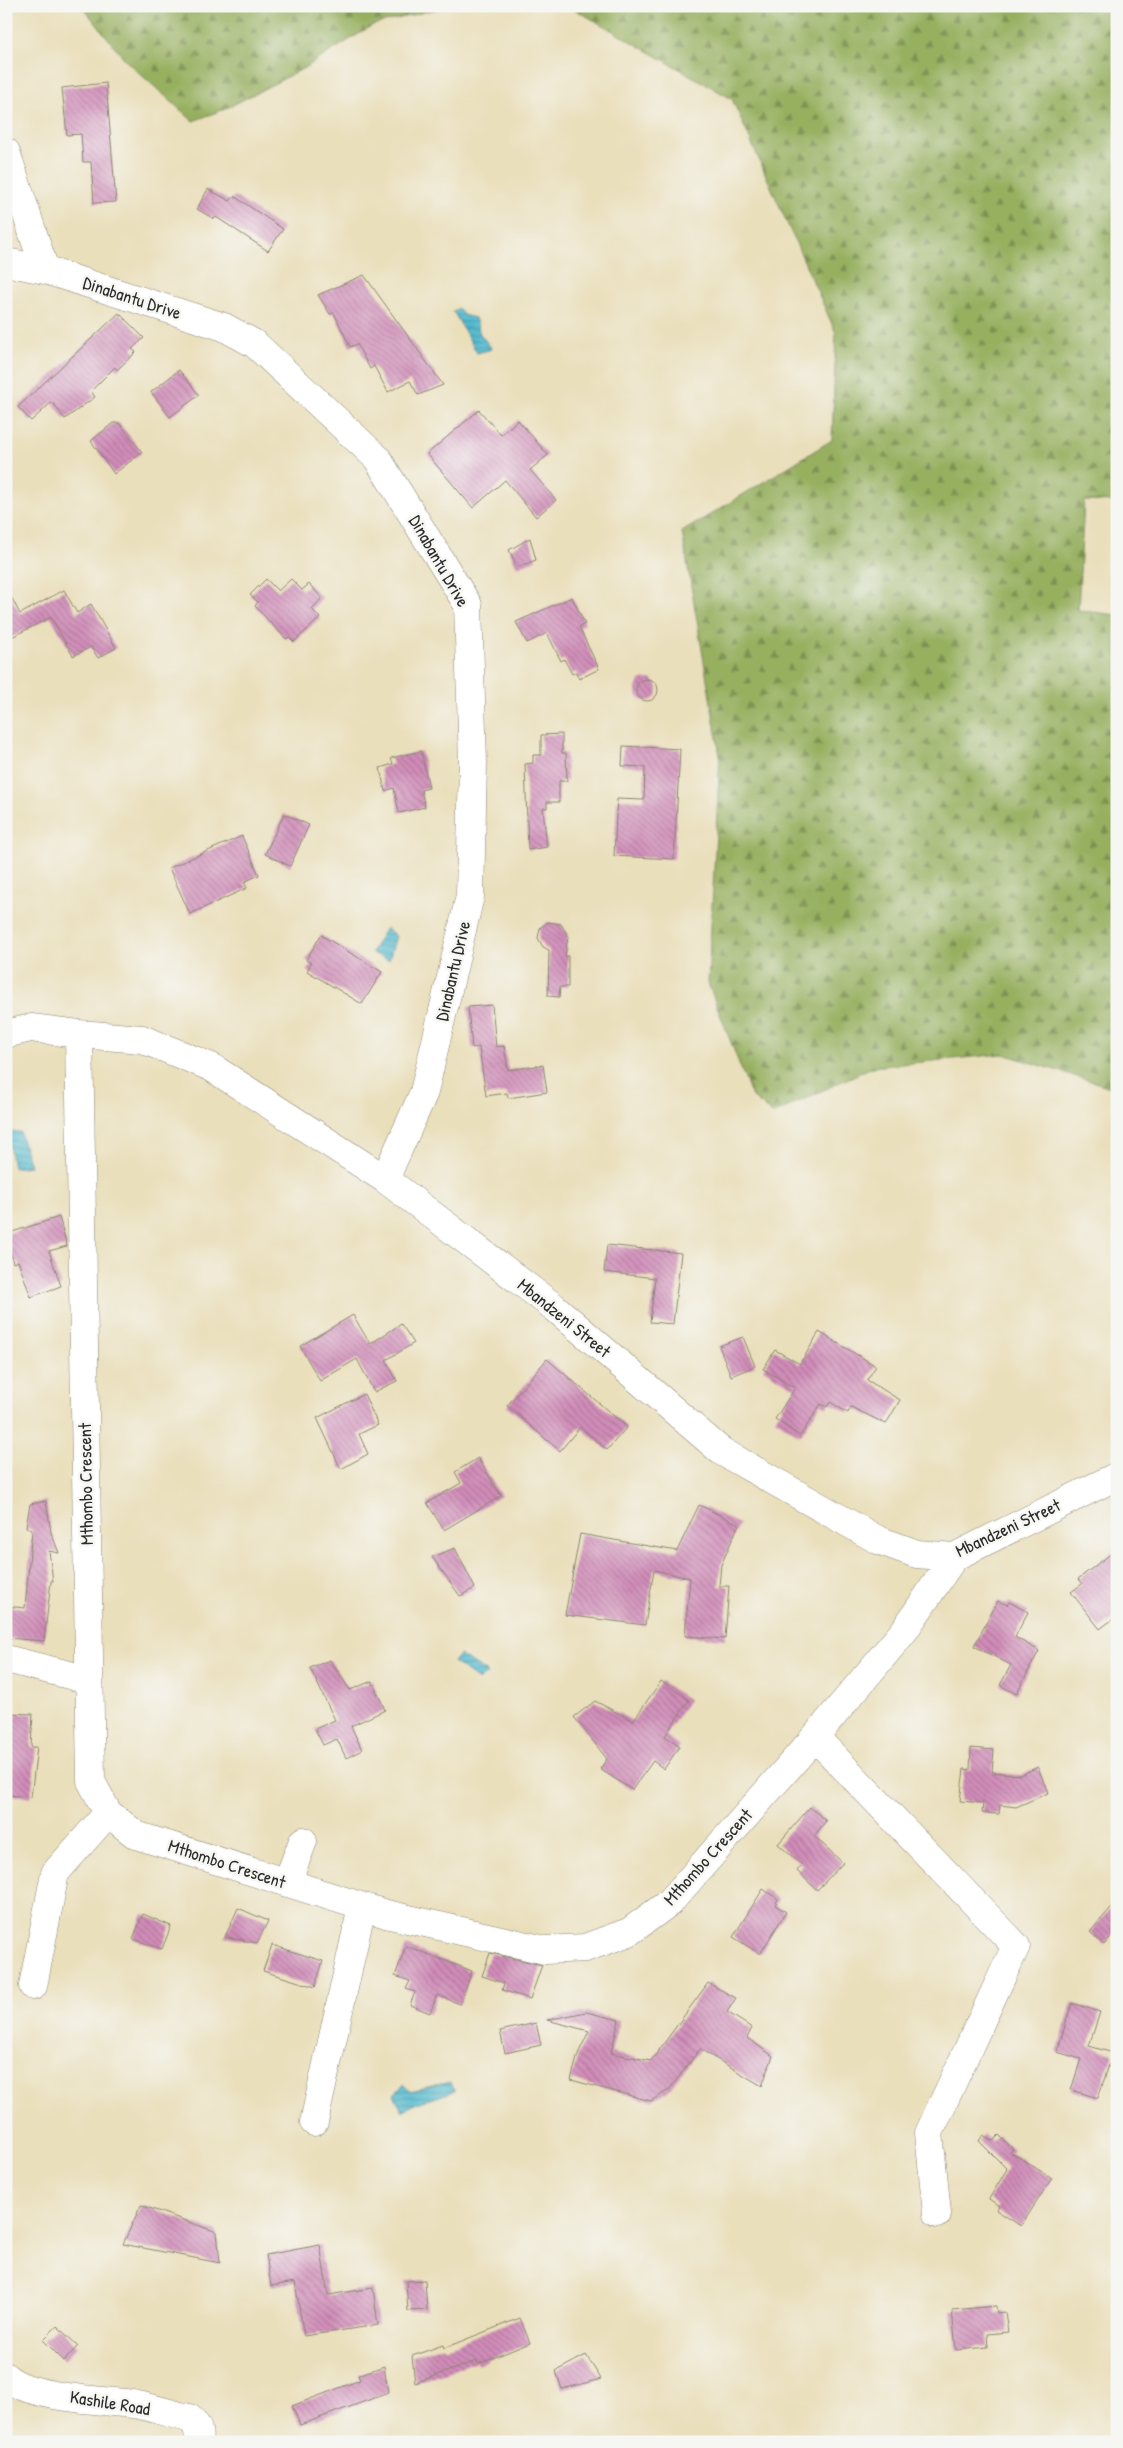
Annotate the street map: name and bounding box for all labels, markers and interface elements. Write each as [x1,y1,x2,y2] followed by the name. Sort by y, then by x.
[80,270,184,325] street label: Dinabantu Drive
[403,510,476,611] street label: Dinabantu Drive
[429,918,476,1023] street label: Dinabantu Drive
[512,1272,617,1364] street label: Mbandzeni Street
[72,1422,99,1545] street label: Mthombo Crescent
[951,1492,1065,1563] street label: Mbandzeni Street
[657,1802,758,1910] street label: Mthombo Crescent
[165,1833,290,1895] street label: Mthombo Crescent
[68,2384,152,2421] street label: Kashile Road

